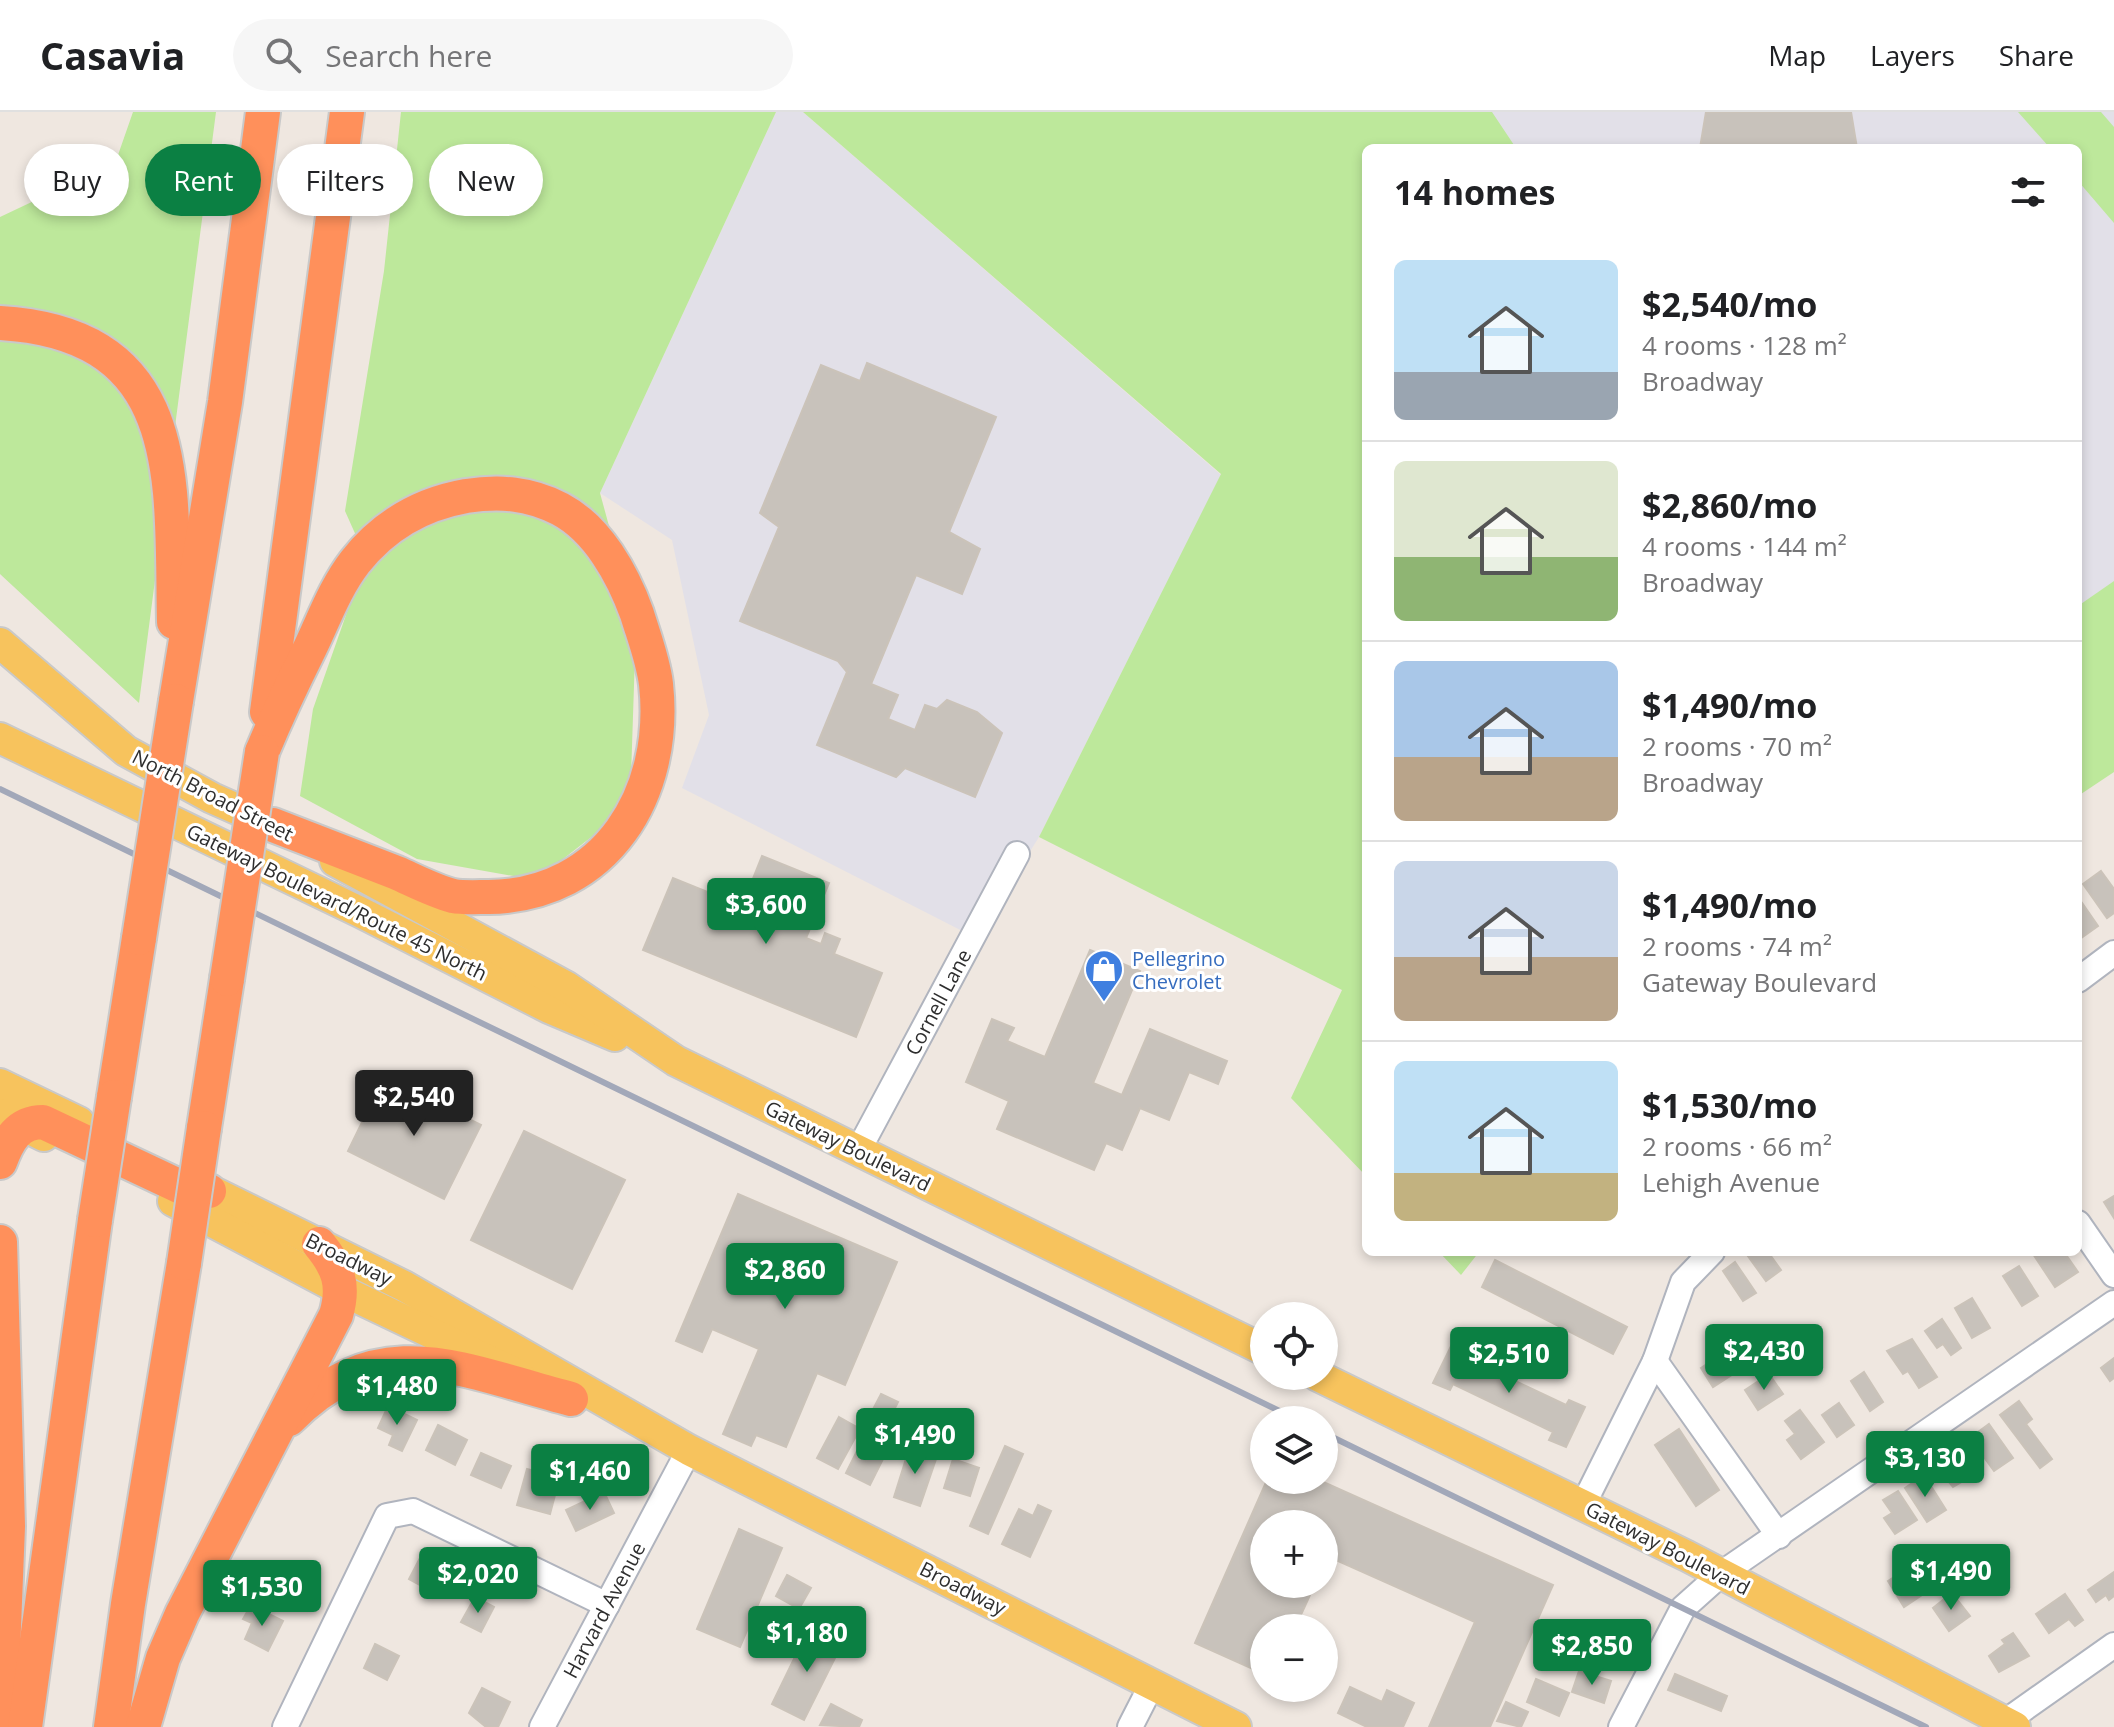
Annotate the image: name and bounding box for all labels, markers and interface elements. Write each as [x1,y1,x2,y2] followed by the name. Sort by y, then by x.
[233,19,793,91] search box
[40,29,185,81] text: Casavia
[261,33,305,77] icon: search
[325,35,492,76] text: Search here
[1768,36,1826,74] text: Map
[1870,36,1955,74] text: Layers
[1999,36,2074,74] text: Share
[24,144,129,216] chip: Buy
[145,144,261,216] chip: Rent
[277,144,413,216] chip: Filters
[429,144,543,216] chip: New
[1394,169,1555,215] text: 14 homes
[2006,170,2050,214] icon: filters
[1642,281,1817,327] text: $2,540/mo
[1458,292,1554,388] icon: home
[1642,327,1847,363] text: 4 rooms · 128 m²
[1642,363,1763,399] text: Broadway
[1642,482,1817,528] text: $2,860/mo
[1458,493,1554,589] icon: home
[1642,528,1847,564] text: 4 rooms · 144 m²
[1642,564,1763,600] text: Broadway
[1642,682,1817,728] text: $1,490/mo
[1458,693,1554,789] icon: home
[1642,728,1832,764] text: 2 rooms · 70 m²
[128,743,298,847] street label: North Broad Street
[1642,764,1763,800] text: Broadway
[182,817,492,987] street label: Gateway Boulevard/Route 45 North
[701,878,831,946] pin: $3,600
[1642,882,1817,928] text: $1,490/mo
[725,886,807,922] text: $3,600
[1458,893,1554,989] icon: home
[1642,928,1832,964] text: 2 rooms · 74 m²
[899,944,977,1060] street label: Cornell Lane
[1132,945,1225,995] place label: Pellegrino Chevrolet
[1083,948,1125,1003] shop icon: Pellegrino Chevrolet
[1642,964,1877,1000] text: Gateway Boulevard
[349,1070,479,1138] pin: $2,540
[373,1078,455,1114] text: $2,540
[1642,1082,1817,1128] text: $1,530/mo
[1458,1093,1554,1189] icon: home
[761,1094,935,1198] street label: Gateway Boulevard
[1642,1128,1832,1164] text: 2 rooms · 66 m²
[1642,1164,1820,1200] text: Lehigh Avenue
[301,1226,398,1292] street label: Broadway
[720,1243,850,1311] pin: $2,860
[744,1251,826,1287] text: $2,860
[1250,1302,1338,1702] map controls
[1250,1302,1338,1390] button: locate
[1699,1324,1829,1392] pin: $2,430
[1444,1327,1574,1395] pin: $2,510
[1723,1332,1805,1368] text: $2,430
[1468,1335,1550,1371] text: $2,510
[332,1359,462,1427] pin: $1,480
[356,1367,438,1403] text: $1,480
[1250,1406,1338,1494] button: layers
[850,1408,980,1476] pin: $1,490
[874,1416,956,1452] text: $1,490
[1860,1431,1990,1499] pin: $3,130
[1884,1439,1966,1475] text: $3,130
[525,1444,655,1512] pin: $1,460
[549,1452,631,1488] text: $1,460
[1581,1495,1755,1601] street label: Gateway Boulevard
[1250,1510,1338,1598] button: +
[557,1537,651,1683] street label: Harvard Avenue
[1886,1544,2016,1612] pin: $1,490
[413,1547,543,1615] pin: $2,020
[1910,1552,1992,1588] text: $1,490
[437,1555,519,1591] text: $2,020
[915,1555,1011,1622] street label: Broadway
[197,1560,327,1628] pin: $1,530
[221,1568,303,1604] text: $1,530
[742,1606,872,1674] pin: $1,180
[766,1614,848,1650] text: $1,180
[1250,1614,1338,1702] button: −
[1527,1619,1657,1687] pin: $2,850
[1551,1627,1633,1663] text: $2,850

